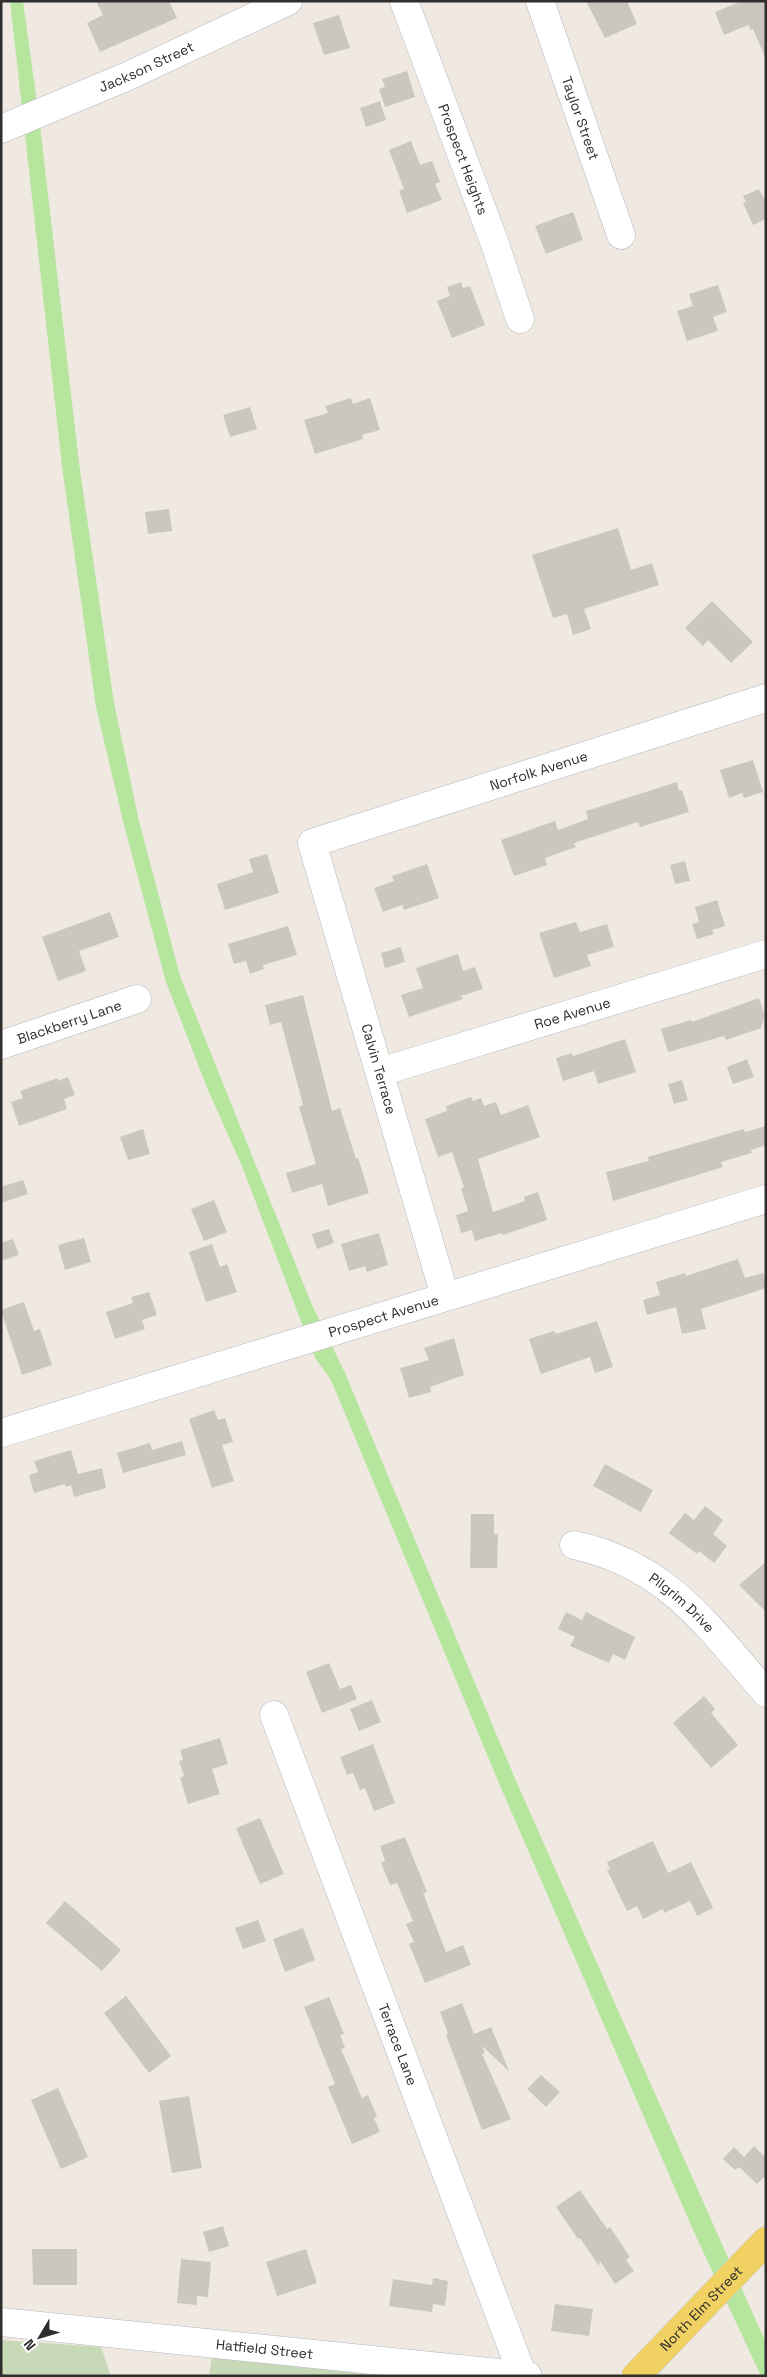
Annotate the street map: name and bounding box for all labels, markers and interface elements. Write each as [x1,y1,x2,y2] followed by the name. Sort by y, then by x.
[96,37,197,96] street label: Jackson Street
[558,74,603,162] street label: Taylor Street
[434,101,492,217] street label: Prospect Heights
[487,747,590,795] street label: Norfolk Avenue
[532,993,612,1033] street label: Roe Avenue
[15,996,124,1048] street label: Blackberry Lane
[358,1022,400,1116] street label: Calvin Terrace
[326,1291,441,1341] street label: Prospect Avenue
[645,1569,719,1636] street label: Pilgrim Drive
[374,2001,422,2088] street label: Terrace Lane
[656,2262,746,2355] street label: North Elm Street
[15,2312,65,2362] north arrow
[215,2335,314,2363] street label: Hatfield Street
[20,2336,40,2354] text: N

